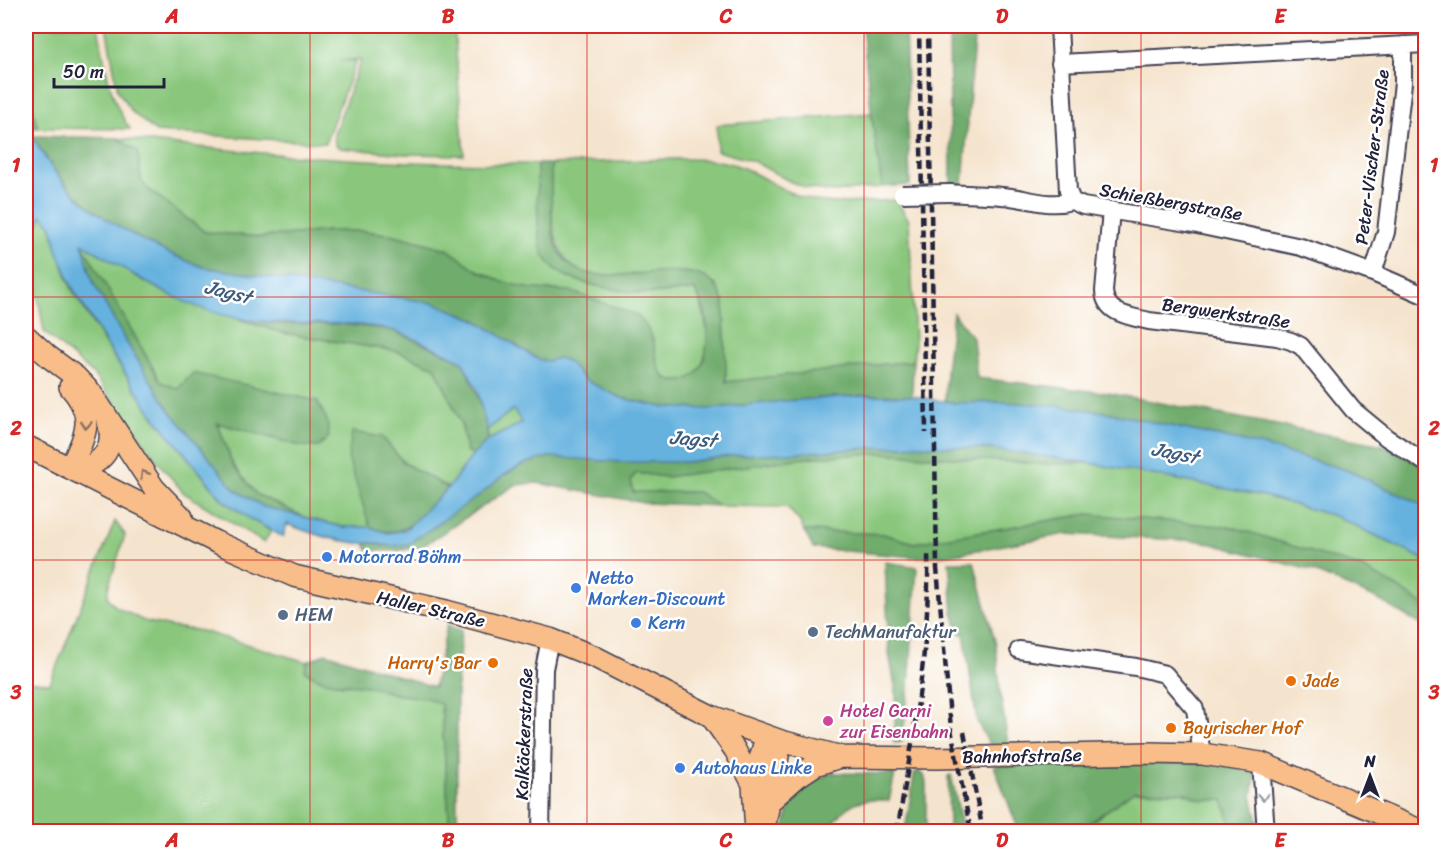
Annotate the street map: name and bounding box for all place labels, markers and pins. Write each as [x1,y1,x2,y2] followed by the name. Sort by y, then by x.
[339,541,462,573] place label: Motorrad Böhm
[320,550,334,564] marker: Motorrad Böhm
[588,562,726,615] place label: Netto Marken-Discount
[569,581,583,595] marker: Netto Marken-Discount
[295,599,334,631] place label: HEM
[648,607,686,639] place label: Kern
[276,608,290,622] marker: HEM
[629,616,643,630] marker: Kern
[825,616,957,648] place label: TechManufaktur
[806,625,820,639] marker: TechManufaktur
[388,647,483,679] place label: Harry's Bar
[486,656,500,670] marker: Harry's Bar
[1302,665,1339,697] place label: Jade
[1284,674,1298,688] marker: Jade
[839,695,949,748] place label: Hotel Garni zur Eisenbahn
[1183,712,1305,744] place label: Bayrischer Hof
[821,714,835,728] marker: Hotel Garni zur Eisenbahn
[1164,721,1178,735] marker: Bayrischer Hof
[691,752,812,784] place label: Autohaus Linke
[673,761,687,775] marker: Autohaus Linke

